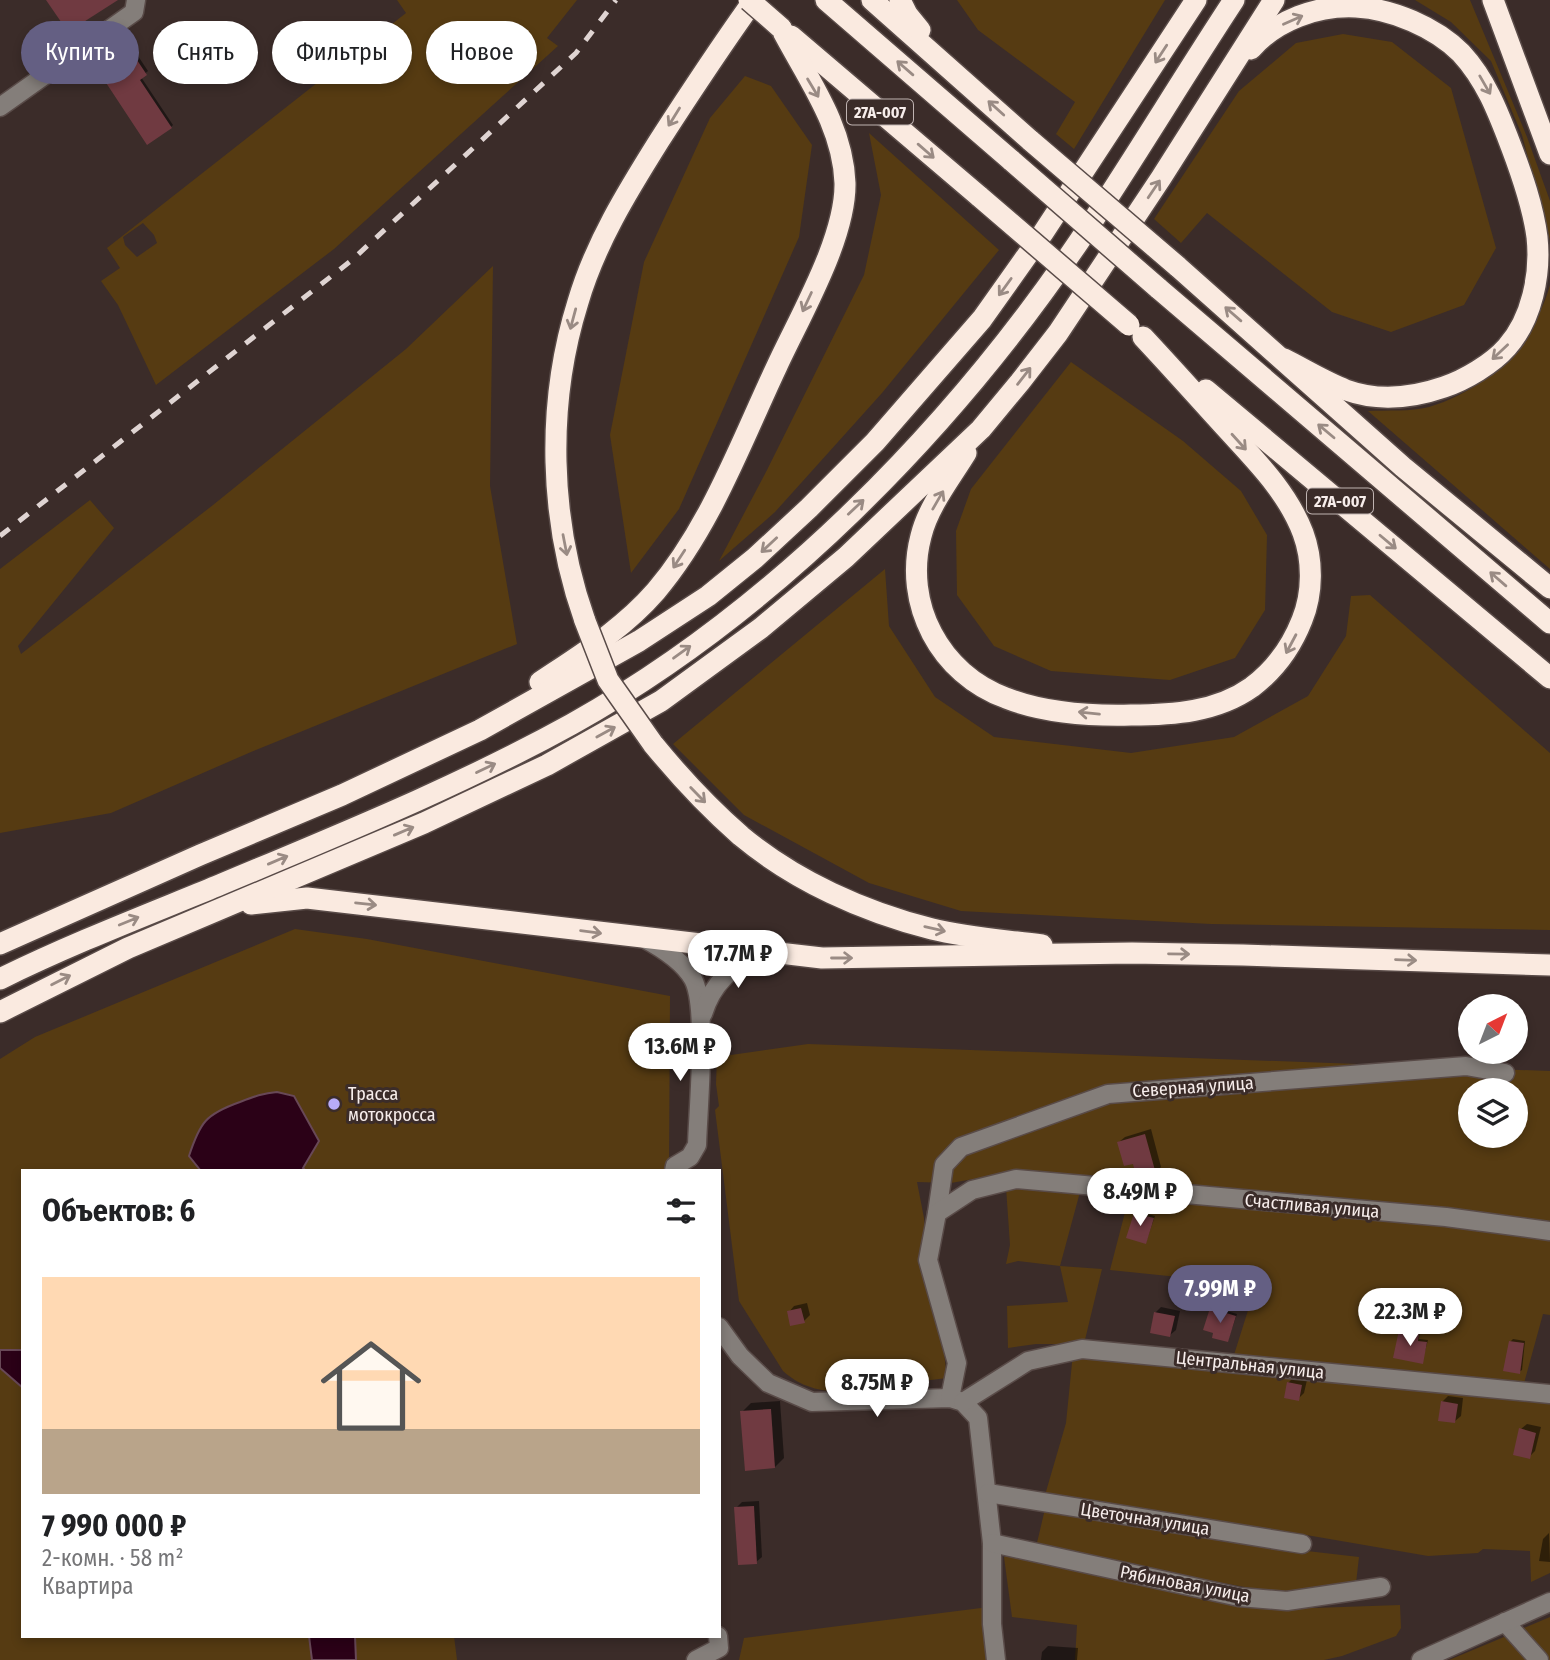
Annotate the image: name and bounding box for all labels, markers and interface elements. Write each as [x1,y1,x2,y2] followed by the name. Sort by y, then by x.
[1282,13,1304,26] one-way arrow
[21,21,139,84] chip: Купить
[153,21,258,84] chip: Снять
[272,21,412,84] chip: Фильтры
[426,21,537,84] chip: Новое
[1153,44,1168,63] one-way arrow
[896,60,914,76] one-way arrow
[1478,75,1492,95] one-way arrow
[806,77,820,97] one-way arrow
[847,100,913,124] road number: 27А-007
[988,100,1005,117] one-way arrow
[667,107,682,126] one-way arrow
[917,143,935,159] one-way arrow
[1147,180,1161,199] one-way arrow
[998,277,1012,296] one-way arrow
[800,291,813,312] one-way arrow
[1224,306,1242,322] one-way arrow
[566,307,579,330] one-way arrow
[1491,344,1509,360] one-way arrow
[1017,367,1032,386] one-way arrow
[1317,423,1335,439] one-way arrow
[1230,433,1247,450] one-way arrow
[1307,488,1373,514] road number: 27А-007
[931,490,945,510] one-way arrow
[847,498,864,515] one-way arrow
[559,533,573,556] one-way arrow
[1379,534,1397,550] one-way arrow
[760,537,778,553] one-way arrow
[672,548,686,568] one-way arrow
[1490,571,1508,587] one-way arrow
[1284,633,1298,654] one-way arrow
[672,645,691,659] one-way arrow
[1078,707,1101,720] one-way arrow
[596,725,616,739] one-way arrow
[475,761,496,774] one-way arrow
[689,786,706,803] one-way arrow
[393,824,414,837] one-way arrow
[267,853,289,866] one-way arrow
[354,898,377,911] one-way arrow
[118,914,140,927] one-way arrow
[923,923,946,936] one-way arrow
[580,925,602,938] one-way arrow
[673,930,803,990] pin: 17.7M ₽
[704,939,772,967] text: 17.7M ₽
[1167,947,1190,961] one-way arrow
[830,951,853,965] one-way arrow
[1394,953,1417,966] one-way arrow
[50,973,70,987] one-way arrow
[1458,994,1528,1064] north arrow
[1458,994,1528,1148] map controls
[615,1024,745,1083] pin: 13.6M ₽
[644,1032,716,1060] text: 13.6M ₽
[1131,1072,1255,1102] street label: Северная улица
[1458,1078,1528,1148] button: layers
[348,1083,436,1126] place label: Трасса мотокросса
[326,1096,342,1112] marker: Трасса мотокросса
[1075,1168,1205,1228] pin: 8.49M ₽
[1103,1177,1177,1205] text: 8.49M ₽
[1244,1189,1380,1223] street label: Счастливая улица
[662,1192,700,1230] icon: filters
[42,1193,195,1229] text: Объектов: 6
[1155,1266,1285,1325] pin: 7.99M ₽
[1184,1274,1256,1302] text: 7.99M ₽
[1345,1288,1475,1348] pin: 22.3M ₽
[1374,1297,1446,1325] text: 22.3M ₽
[308,1323,434,1449] icon: home
[1175,1346,1325,1384] street label: Центральная улица
[812,1360,942,1419] pin: 8.75M ₽
[841,1368,913,1396] text: 8.75M ₽
[1079,1498,1211,1540] street label: Цветочная улица
[42,1508,186,1544] text: 7 990 000 ₽
[42,1544,183,1572] text: 2-комн. · 58 m²
[1118,1561,1252,1607] street label: Рябиновая улица
[42,1572,134,1600] text: Квартира

